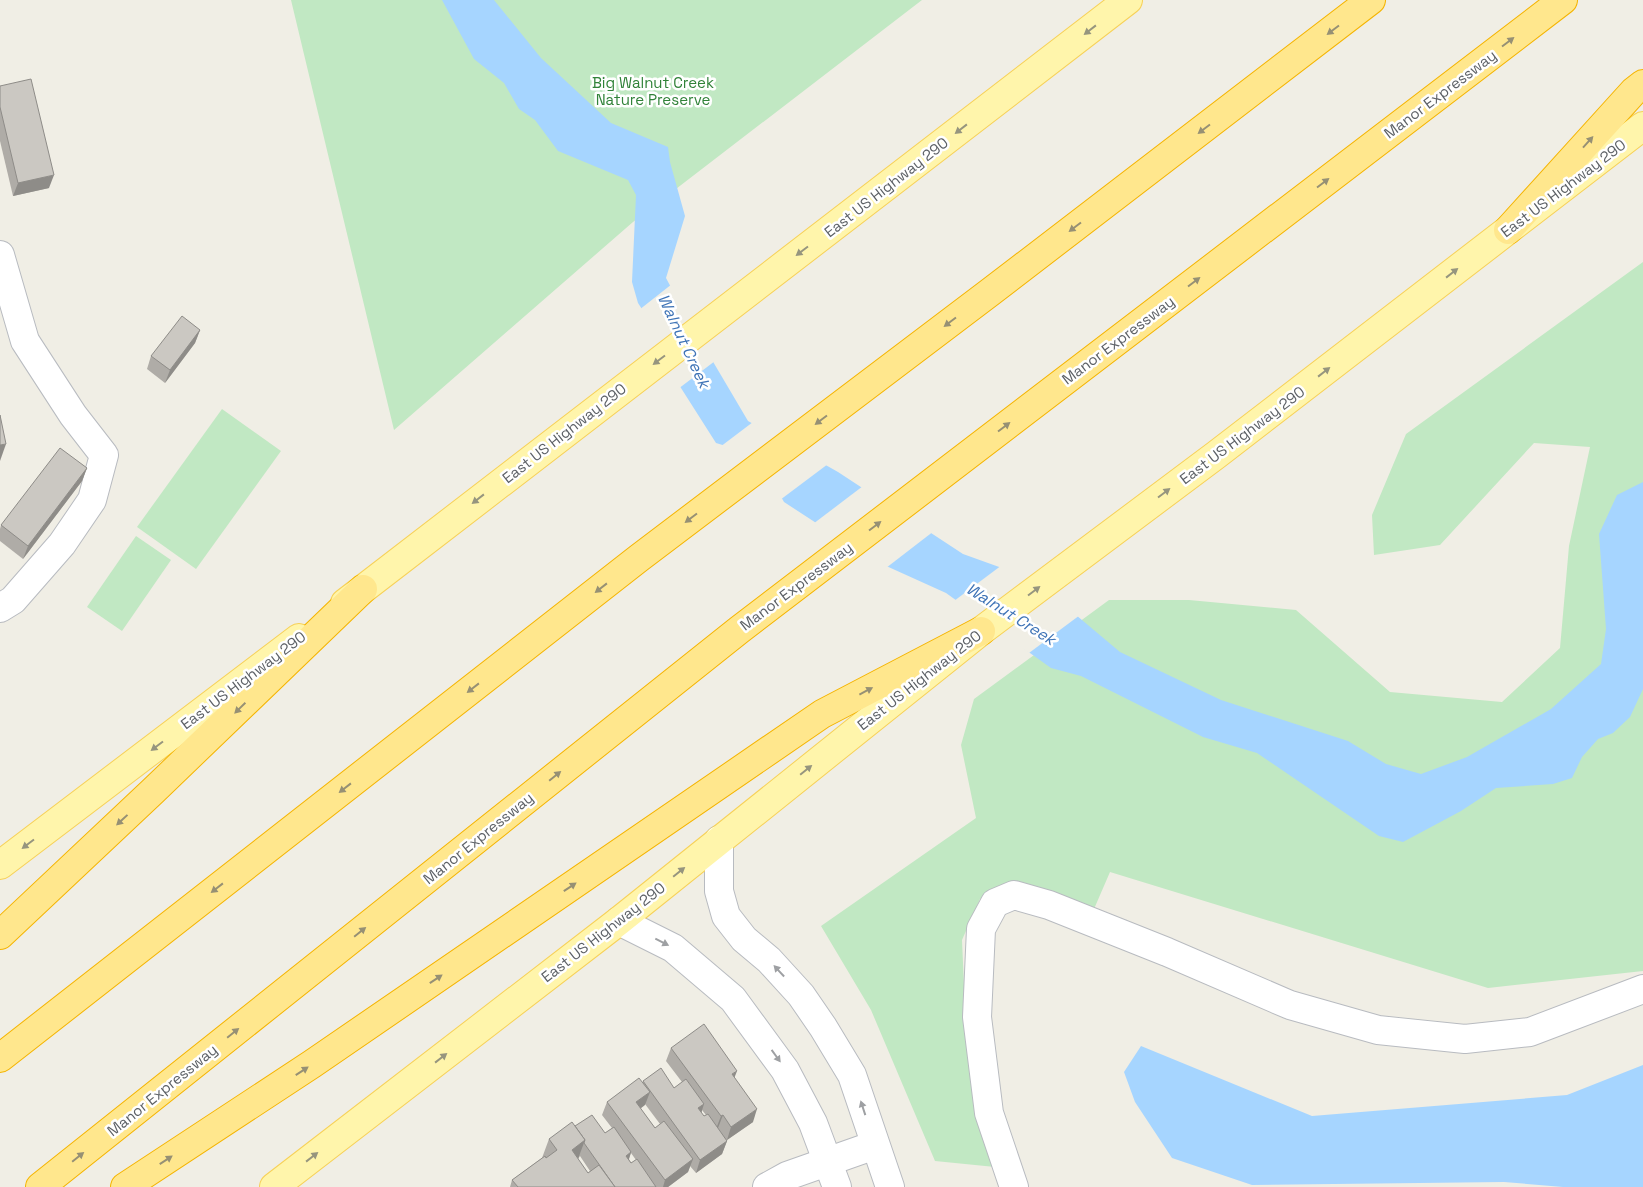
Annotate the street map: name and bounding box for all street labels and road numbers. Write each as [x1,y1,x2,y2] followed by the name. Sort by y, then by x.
[1380,45,1500,143] street label: Manor Expressway
[820,133,952,241] street label: East US Highway 290
[1497,135,1629,241] street label: East US Highway 290
[1058,291,1178,389] street label: Manor Expressway
[498,379,630,487] street label: East US Highway 290
[1176,382,1308,488] street label: East US Highway 290
[736,537,856,635] street label: Manor Expressway
[853,626,985,734] street label: East US Highway 290
[177,627,309,733] street label: East US Highway 290
[419,788,537,888] street label: Manor Expressway
[537,878,669,986] street label: East US Highway 290
[103,1040,221,1140] street label: Manor Expressway

